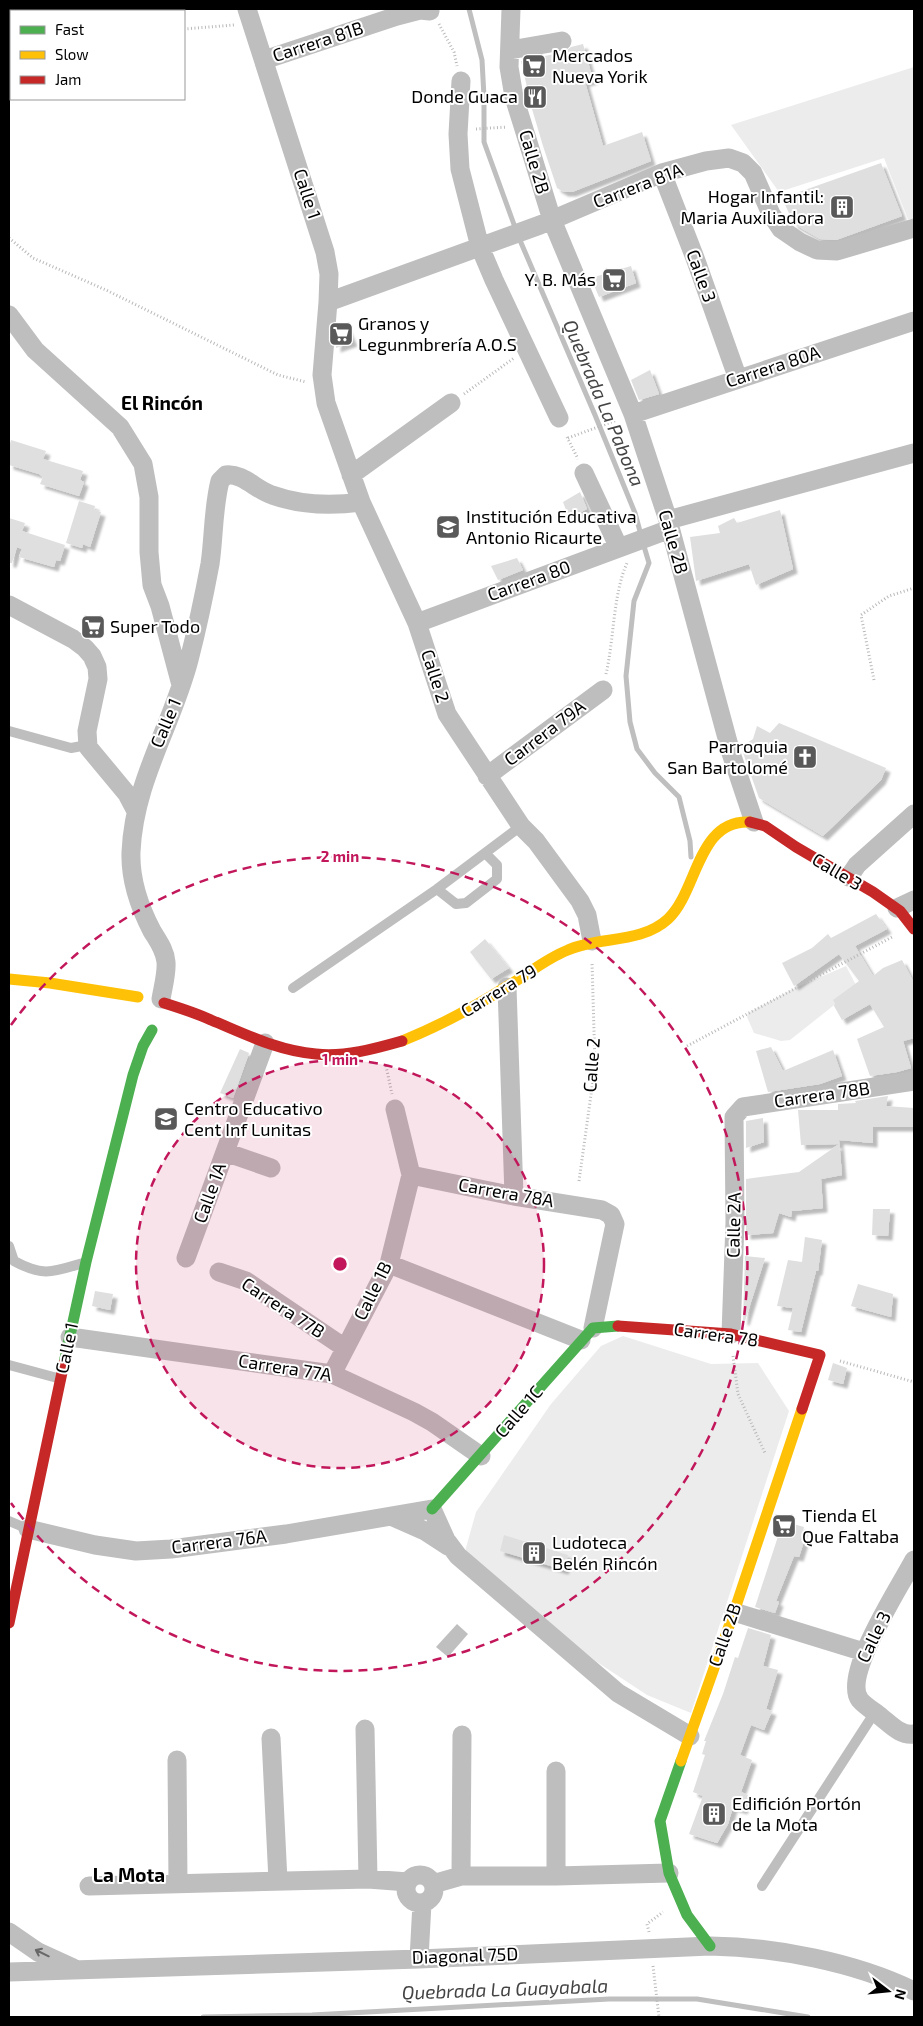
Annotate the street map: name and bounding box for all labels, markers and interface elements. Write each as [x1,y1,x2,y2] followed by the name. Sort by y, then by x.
[10,10,185,100] legend
[269,16,366,66] street label: Carrera 81B
[55,20,85,38] text: Fast
[552,44,648,87] place label: Mercados Nueva Yorik
[55,45,89,63] text: Slow
[521,53,547,79] supermarket icon: Mercados Nueva Yorik
[55,70,81,88] text: Jam
[522,84,548,110] restaurant icon: Donde Guaca
[411,85,518,107] place label: Donde Guaca
[515,127,555,196] street label: Calle 2B
[590,158,686,212] street label: Carrera 81A
[290,166,326,222] street label: Calle 1
[680,185,824,228] place label: Hogar Infantil: Maria Auxiliadora
[829,194,855,220] building icon: Hogar Infantil: Maria Auxiliadora
[682,246,722,305] street label: Calle 3
[601,267,627,293] supermarket icon: Y. B. Más
[525,268,596,290] place label: Y. B. Más
[358,312,517,355] place label: Granos y Legunmbrería A.O.S
[559,316,650,490] water label: Quebrada La Pabona
[328,321,354,347] supermarket icon: Granos y Legunmbrería A.O.S
[723,340,823,392] street label: Carrera 80A
[121,391,203,414] district label: El Rincón
[466,505,637,548] place label: Institución Educativa Antonio Ricaurte
[654,507,694,576] street label: Calle 2B
[435,514,461,540] school or university icon: Institución Educativa Antonio Ricaurte
[484,555,573,605] street label: Carrera 80
[80,614,106,640] supermarket icon: Super Todo
[110,615,200,637] place label: Super Todo
[417,646,455,705] street label: Calle 2
[500,694,590,770] street label: Carrera 79A
[145,695,185,751] street label: Calle 1
[667,735,788,778] place label: Parroquia San Bartolomé
[792,744,818,770] church icon: Parroquia San Bartolomé
[321,847,359,865] text: 2 min
[808,848,867,895] street label: Calle 3
[457,959,540,1021] street label: Carrera 79
[578,1037,604,1093] street label: Calle 2
[322,1050,358,1068] text: 1 min
[773,1076,871,1112] street label: Carrera 78B
[184,1097,323,1140] place label: Centro Educativo Cent Inf Lunitas
[153,1106,179,1132] school or university icon: Centro Educativo Cent Inf Lunitas
[188,1159,230,1226] street label: Calle 1A
[457,1173,556,1211] street label: Carrera 78A
[721,1191,745,1258] street label: Calle 2A
[331,1255,349,1273] centre of rings
[348,1257,396,1324] street label: Calle 1B
[238,1272,329,1342] street label: Carrera 77B
[672,1317,760,1351] street label: Carrera 78
[50,1320,82,1375] street label: Calle 1
[237,1349,334,1385] street label: Carrera 77A
[490,1381,547,1442] street label: Calle 1C
[802,1504,899,1547] place label: Tienda El Que Faltaba
[771,1513,797,1539] supermarket icon: Tienda El Que Faltaba
[170,1524,269,1558] street label: Carrera 76A
[552,1531,658,1574] place label: Ludoteca Belén Rincón
[521,1540,547,1566] building icon: Ludoteca Belén Rincón
[703,1600,745,1669] street label: Calle 2B
[851,1607,895,1666] street label: Calle 3
[732,1792,861,1835] place label: Edifición Portón de la Mota
[701,1801,727,1827] building icon: Edifición Portón de la Mota
[93,1863,165,1886] district label: La Mota
[411,1942,519,1968] street label: Diagonal 75D
[35,1948,50,1958] one-way arrow
[863,1966,913,2016] north arrow
[401,1973,609,2005] water label: Quebrada La Guayabala
[891,1988,911,2002] text: N

